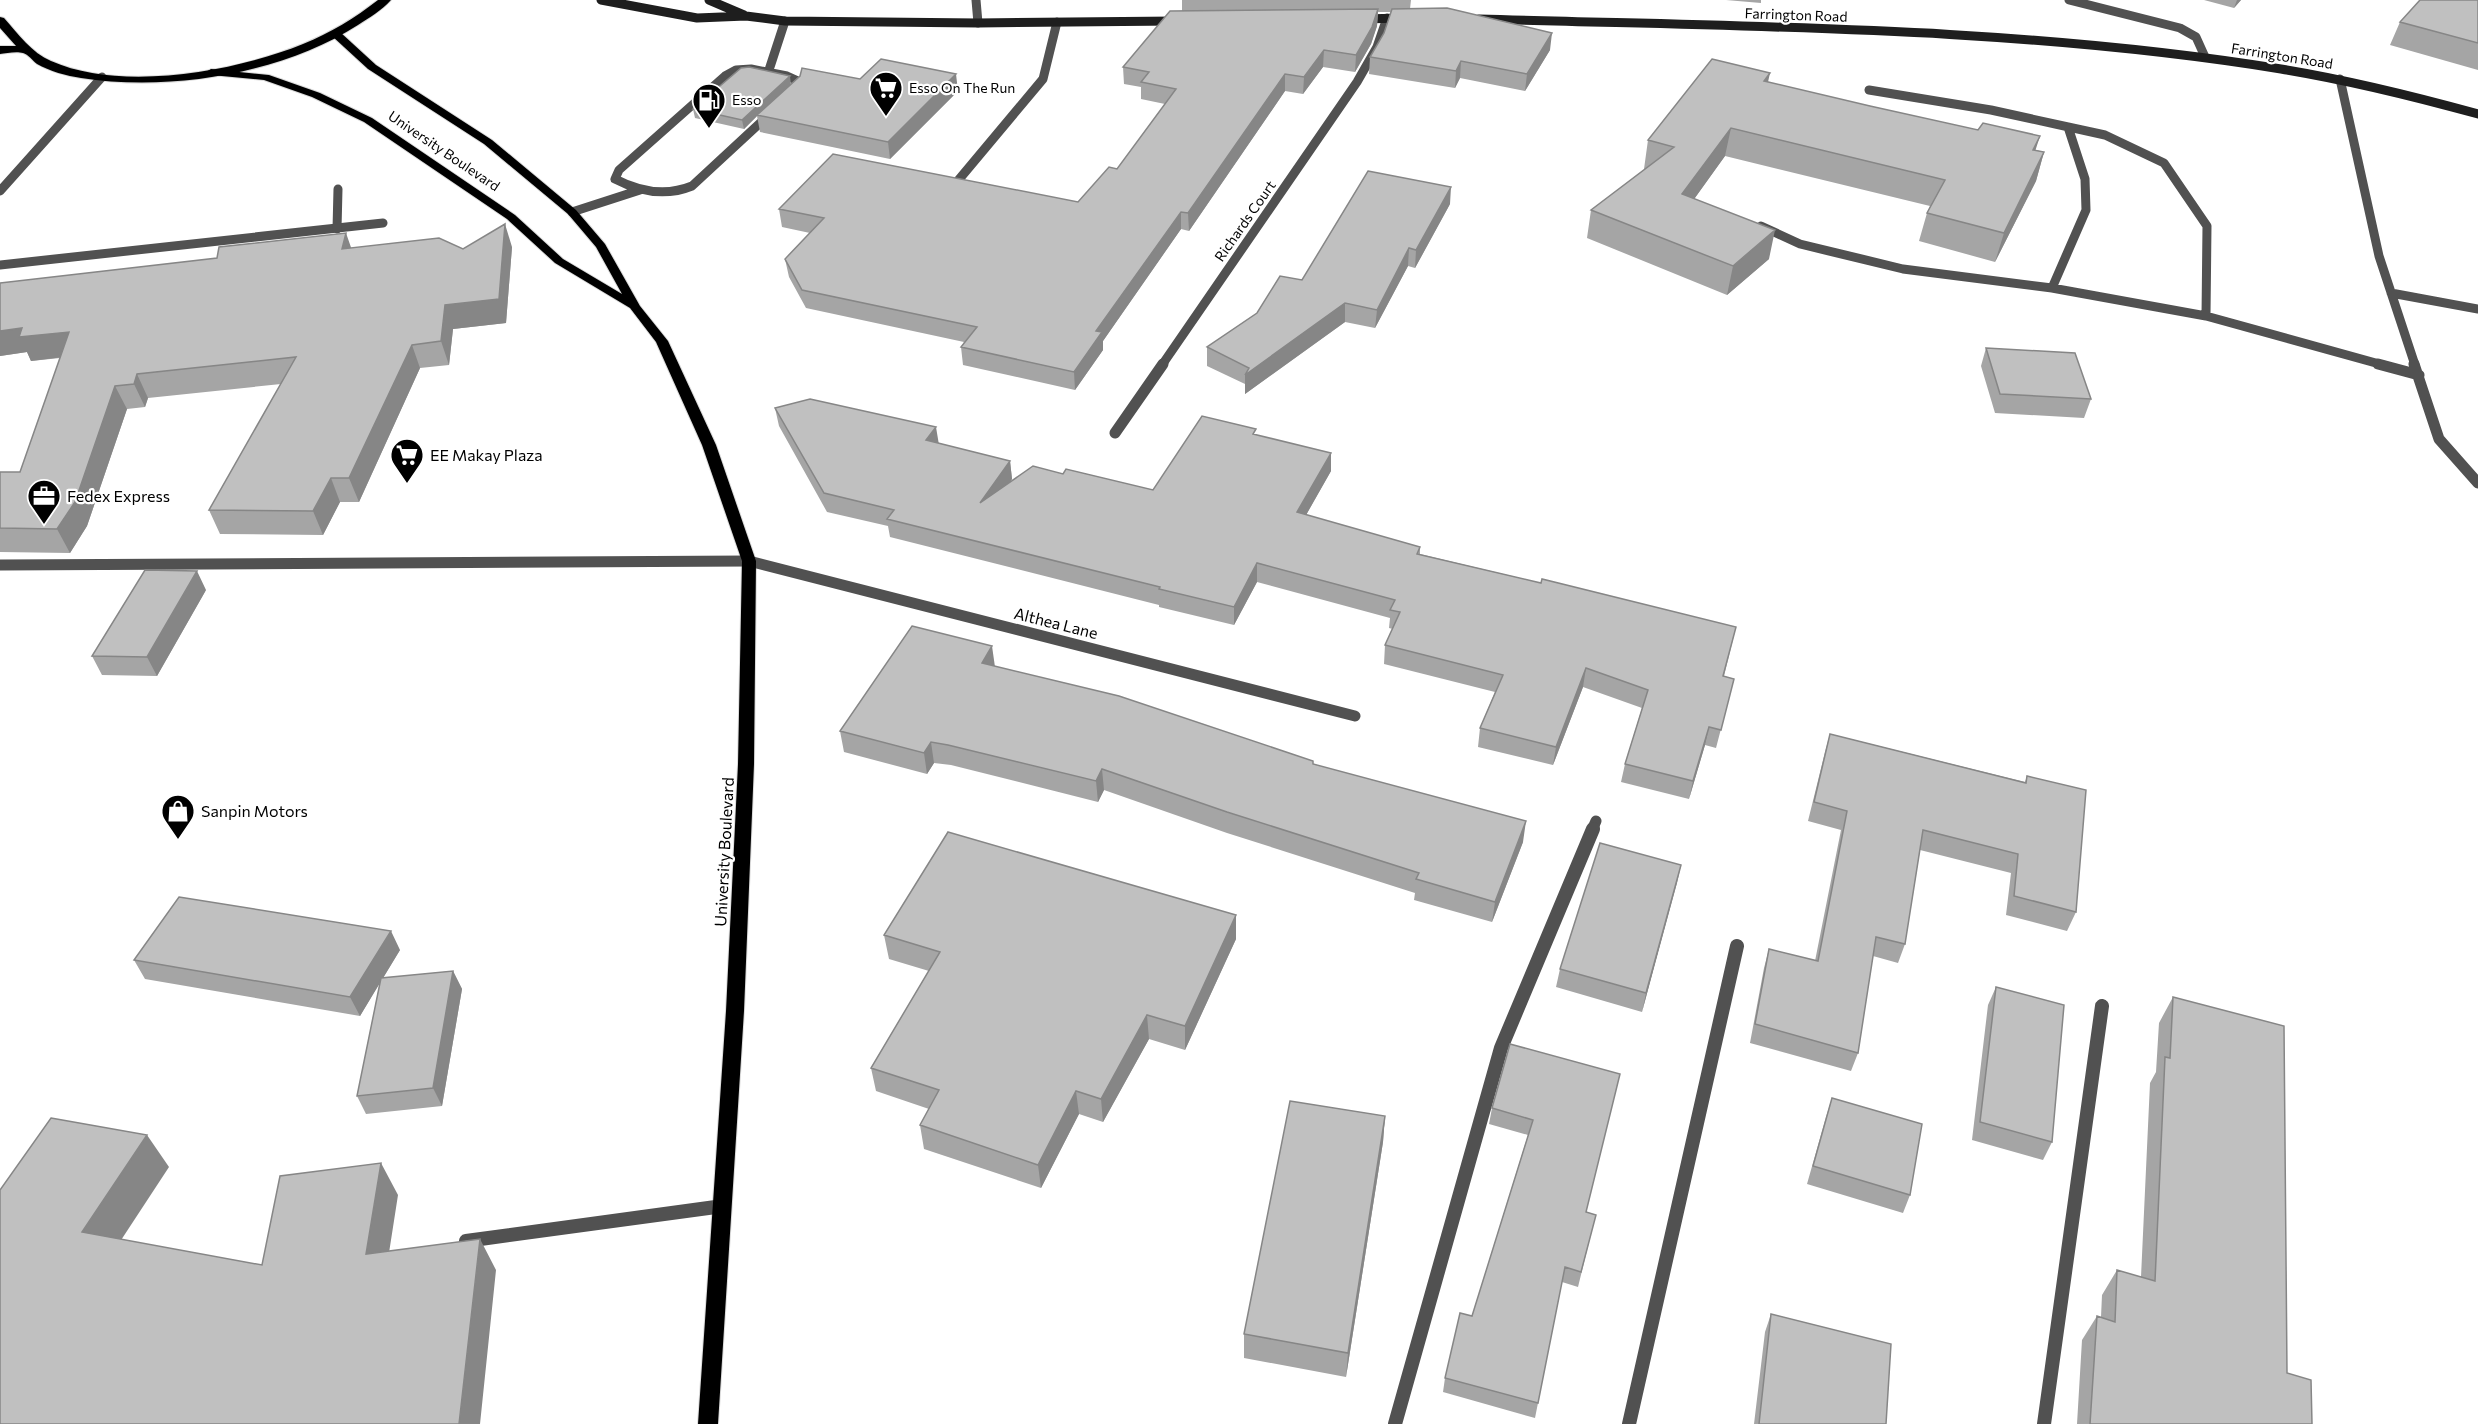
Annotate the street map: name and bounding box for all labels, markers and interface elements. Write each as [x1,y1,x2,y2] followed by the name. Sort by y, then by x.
[1744,4,1848,25] street label: Farrington Road
[2230,39,2334,72] street label: Farrington Road
[868,70,904,117] supermarket icon: Esso On The Run
[909,79,1015,96] place label: Esso On The Run
[691,82,727,129] fuel station icon: Esso
[732,91,761,108] place label: Esso
[385,107,503,194] street label: University Boulevard
[1210,177,1279,264] street label: Richards Court
[389,437,425,484] supermarket icon: EE Makay Plaza
[430,445,543,464] place label: EE Makay Plaza
[26,478,62,525] office icon: Fedex Express
[67,486,170,505] place label: Fedex Express
[1012,603,1100,642] street label: Althea Lane
[710,777,737,927] street label: University Boulevard
[160,793,196,840] shop icon: Sanpin Motors
[201,801,308,820] place label: Sanpin Motors

